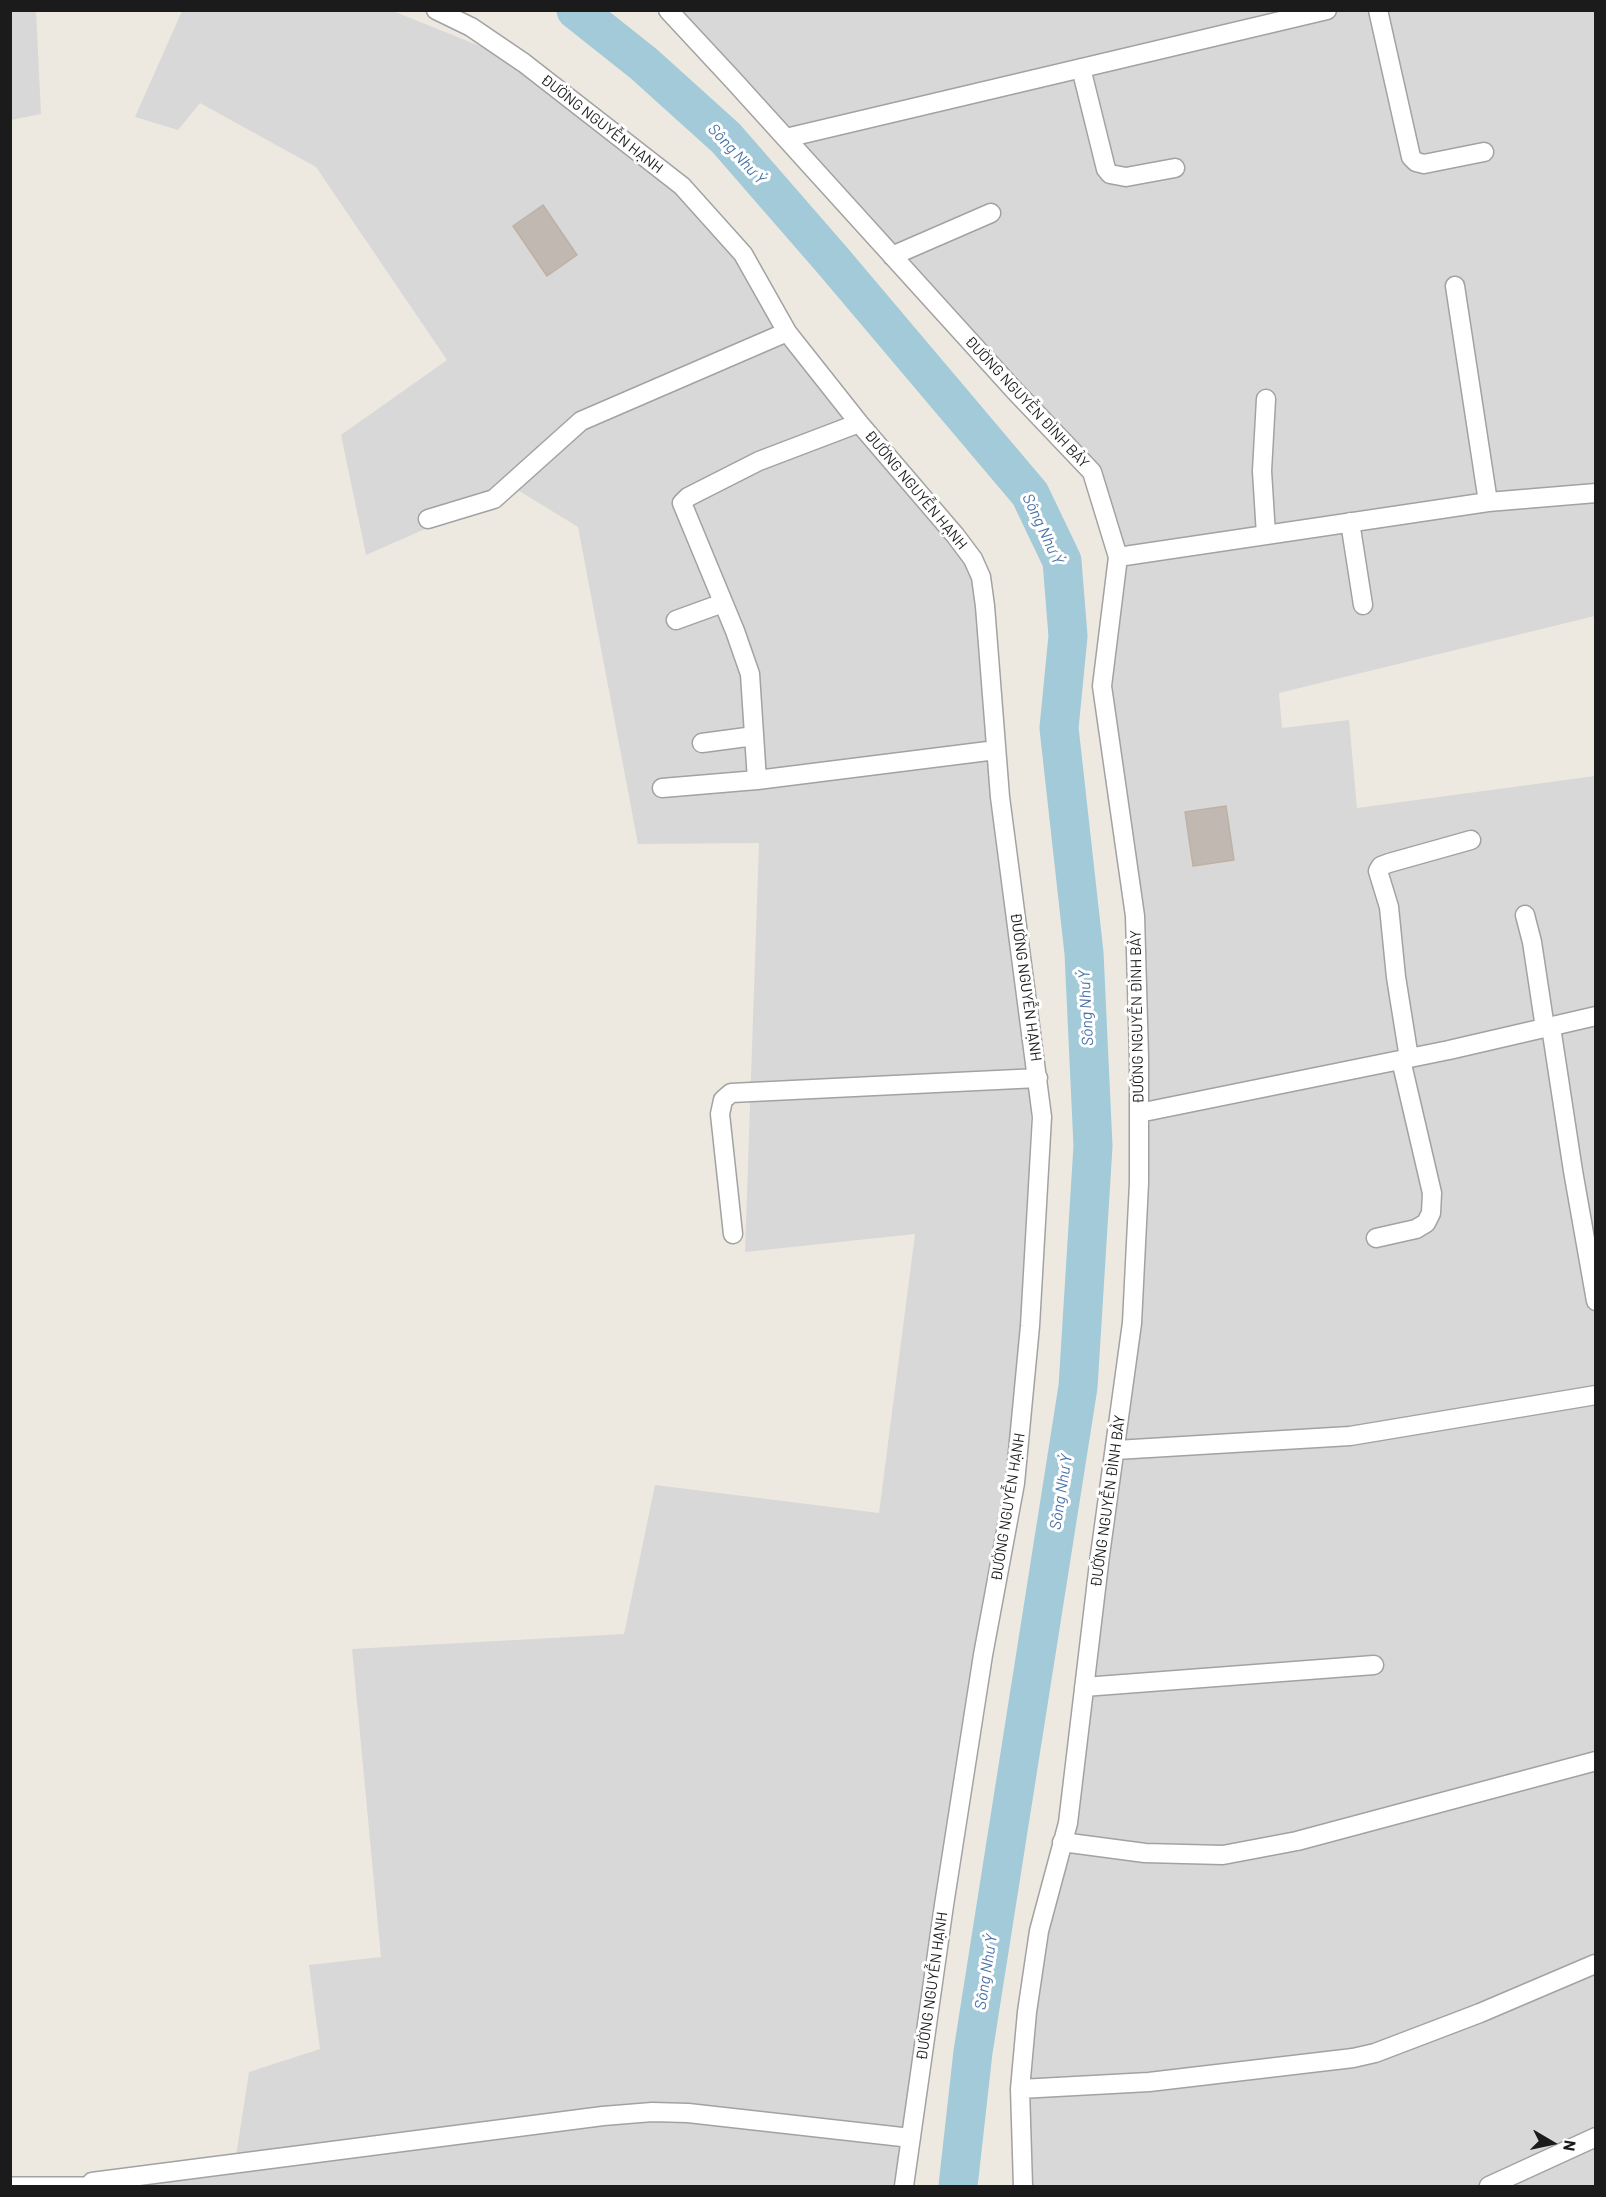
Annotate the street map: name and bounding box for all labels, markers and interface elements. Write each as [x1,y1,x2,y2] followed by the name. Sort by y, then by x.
[537,71,667,177] street label: ĐƯỜNG NGUYỄN HẠNH
[704,120,770,188] water label: Sông Như Ý
[961,332,1093,472] street label: ĐƯỜNG NGUYỄN ĐÌNH BẢY
[861,427,971,553] street label: ĐƯỜNG NGUYỄN HẠNH
[1018,490,1068,568] water label: Sông Như Ý
[1007,911,1045,1063] street label: ĐƯỜNG NGUYỄN HẠNH
[1126,930,1148,1104] street label: ĐƯỜNG NGUYỄN ĐÌNH BẢY
[1074,969,1098,1047] water label: Sông Như Ý
[1087,1414,1129,1588] street label: ĐƯỜNG NGUYỄN ĐÌNH BẢY
[987,1432,1029,1582] street label: ĐƯỜNG NGUYỄN HẠNH
[1046,1453,1076,1531] water label: Sông Như Ý
[913,1910,951,2062] street label: ĐƯỜNG NGUYỄN HẠNH
[971,1933,1001,2011] water label: Sông Như Ý
[1522,2113,1582,2173] north arrow
[1560,2139,1580,2153] text: N

